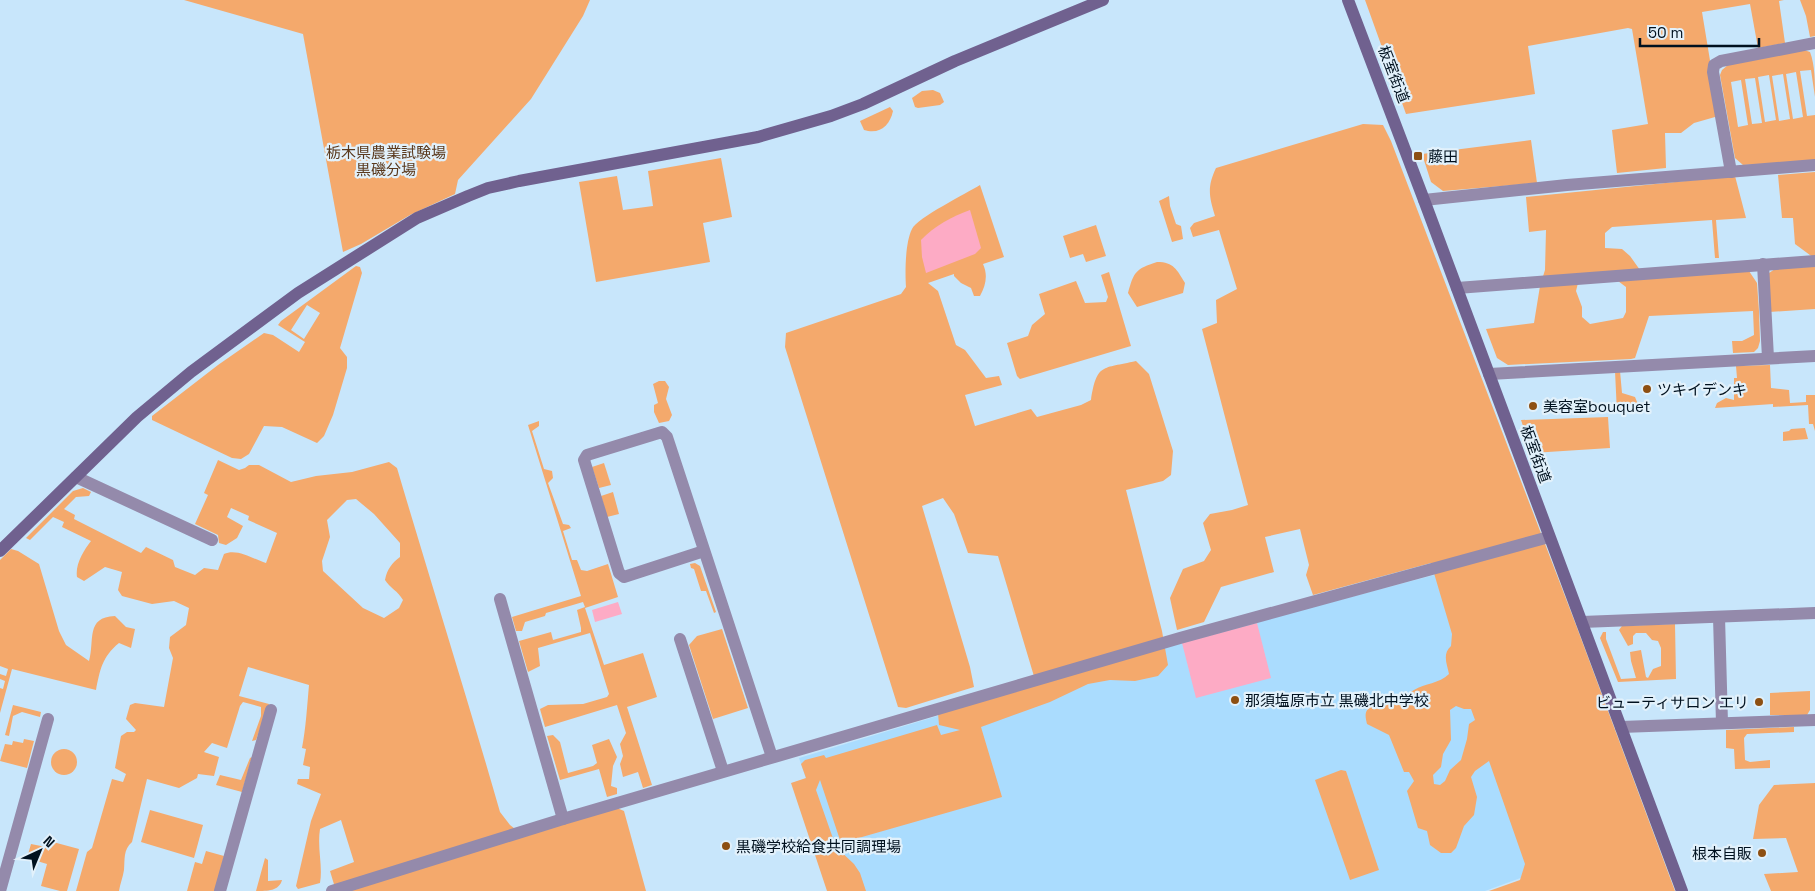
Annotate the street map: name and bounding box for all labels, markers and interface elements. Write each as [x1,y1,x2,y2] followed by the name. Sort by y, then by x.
[1640,15,1759,47] scale bar
[1648,23,1683,42] text: 50 m
[1374,43,1414,105] street label: 板室街道
[326,143,446,179] park label: 栃木県農業試験場 黒磯分場
[1428,147,1458,166] place label: 藤田
[1412,150,1424,162] marker: 藤田
[1657,380,1747,399] place label: ツキイデンキ
[1641,383,1653,395] marker: ツキイデンキ
[1543,397,1651,416] place label: 美容室bouquet
[1527,400,1539,412] marker: 美容室bouquet
[1517,423,1555,485] street label: 板室街道
[1245,691,1429,710] place label: 那須塩原市立 黒磯北中学校
[1596,693,1749,712] place label: ビューティサロン エリ
[1229,694,1241,706] marker: 那須塩原市立 黒磯北中学校
[1753,696,1765,708] marker: ビューティサロン エリ
[15,826,65,876] north arrow
[39,832,59,851] text: N
[736,837,901,856] place label: 黒磯学校給食共同調理場
[720,840,732,852] marker: 黒磯学校給食共同調理場
[1692,844,1752,863] place label: 根本自販
[1756,847,1768,859] marker: 根本自販

